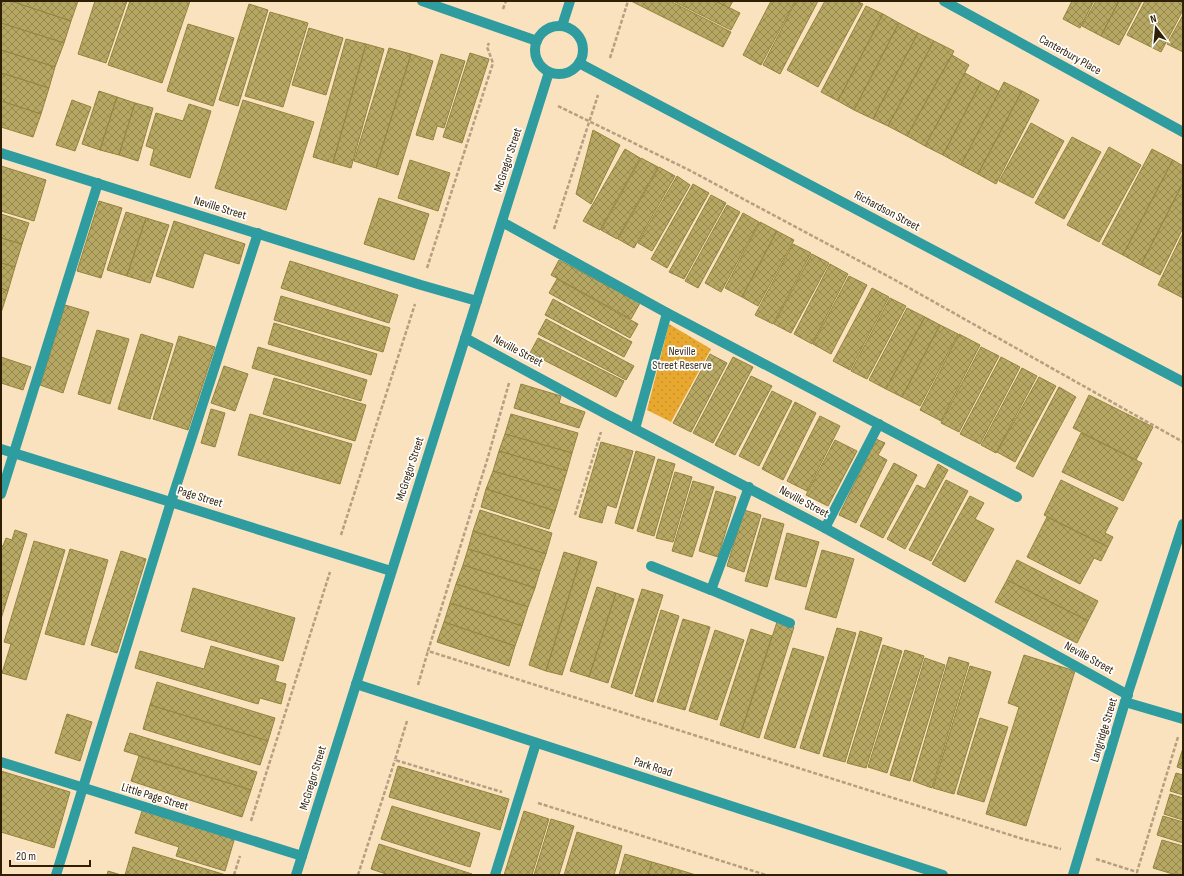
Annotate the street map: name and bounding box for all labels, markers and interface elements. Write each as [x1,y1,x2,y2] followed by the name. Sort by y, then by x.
[1136,8,1176,48] north arrow
[1149,12,1158,26] text: N
[1036,32,1104,78] street label: Canterbury Place
[491,126,525,194] street label: McGregor Street
[852,187,923,235] street label: Richardson Street
[192,193,248,223] street label: Neville Street
[491,332,546,371] street label: Neville Street
[652,344,712,373] park label: Neville Street Reserve
[393,435,427,503] street label: McGregor Street
[176,483,225,511] street label: Page Street
[777,483,832,522] street label: Neville Street
[1062,638,1117,678] street label: Neville Street
[1087,696,1121,764] street label: Langridge Street
[296,744,330,812] street label: McGregor Street
[632,754,674,780] street label: Park Road
[120,780,191,814] street label: Little Page Street
[10,842,90,868] scale bar
[16,849,36,864] text: 20 m

